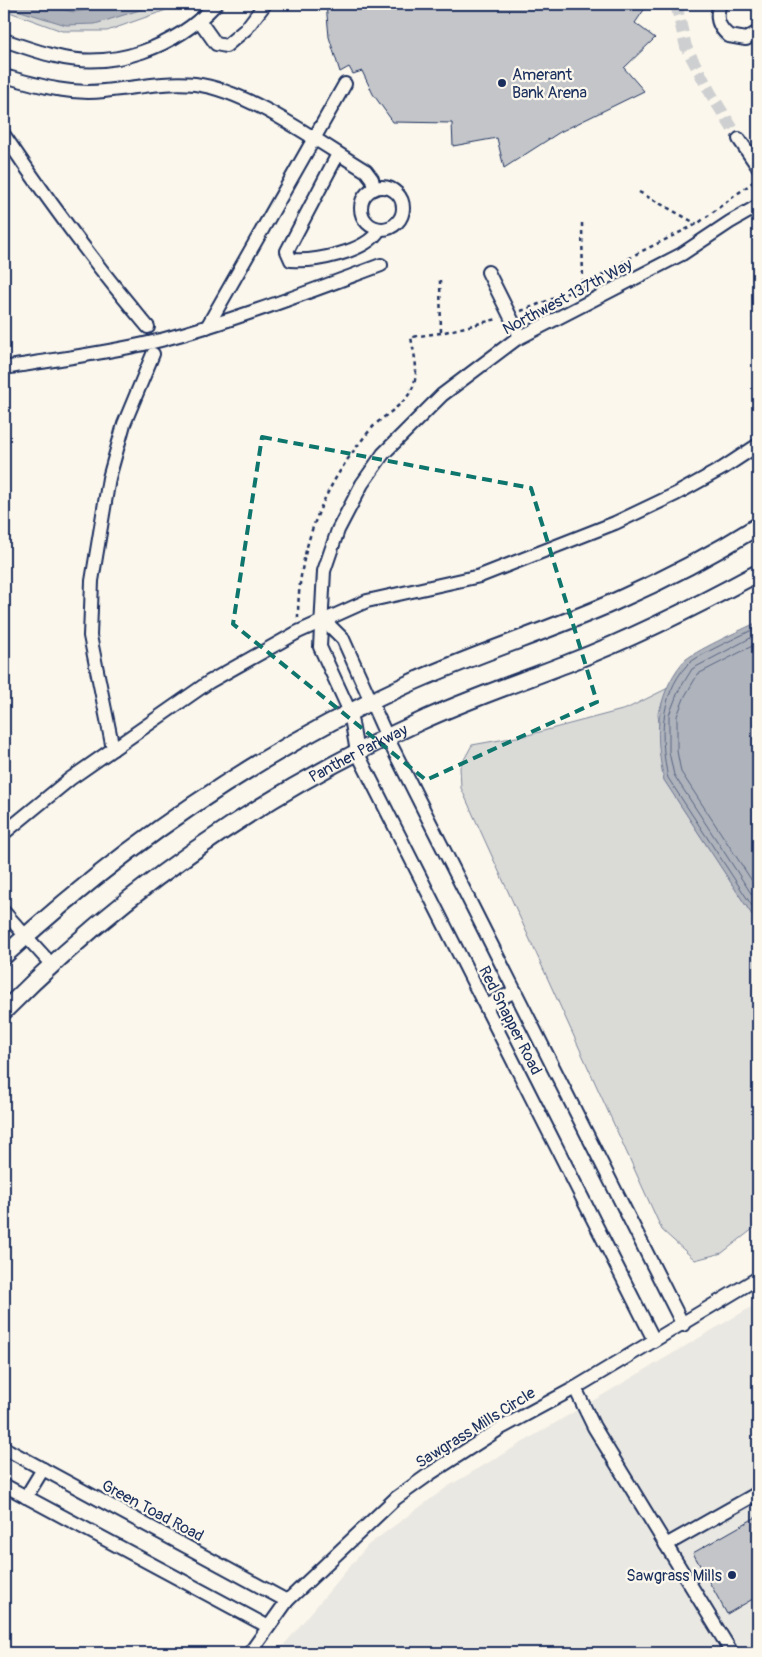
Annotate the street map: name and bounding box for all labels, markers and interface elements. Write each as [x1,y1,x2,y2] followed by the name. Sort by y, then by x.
[512,65,587,103] place label: Amerant Bank Arena
[496,77,508,89] marker: Amerant Bank Arena
[499,254,636,339] street label: Northwest 137th Way
[305,720,411,787] street label: Panther Parkway
[474,963,546,1078] street label: Red Snapper Road
[412,1383,539,1473] street label: Sawgrass Mills Circle
[98,1476,207,1546] street label: Green Toad Road
[626,1566,722,1586] place label: Sawgrass Mills
[726,1569,738,1581] marker: Sawgrass Mills

